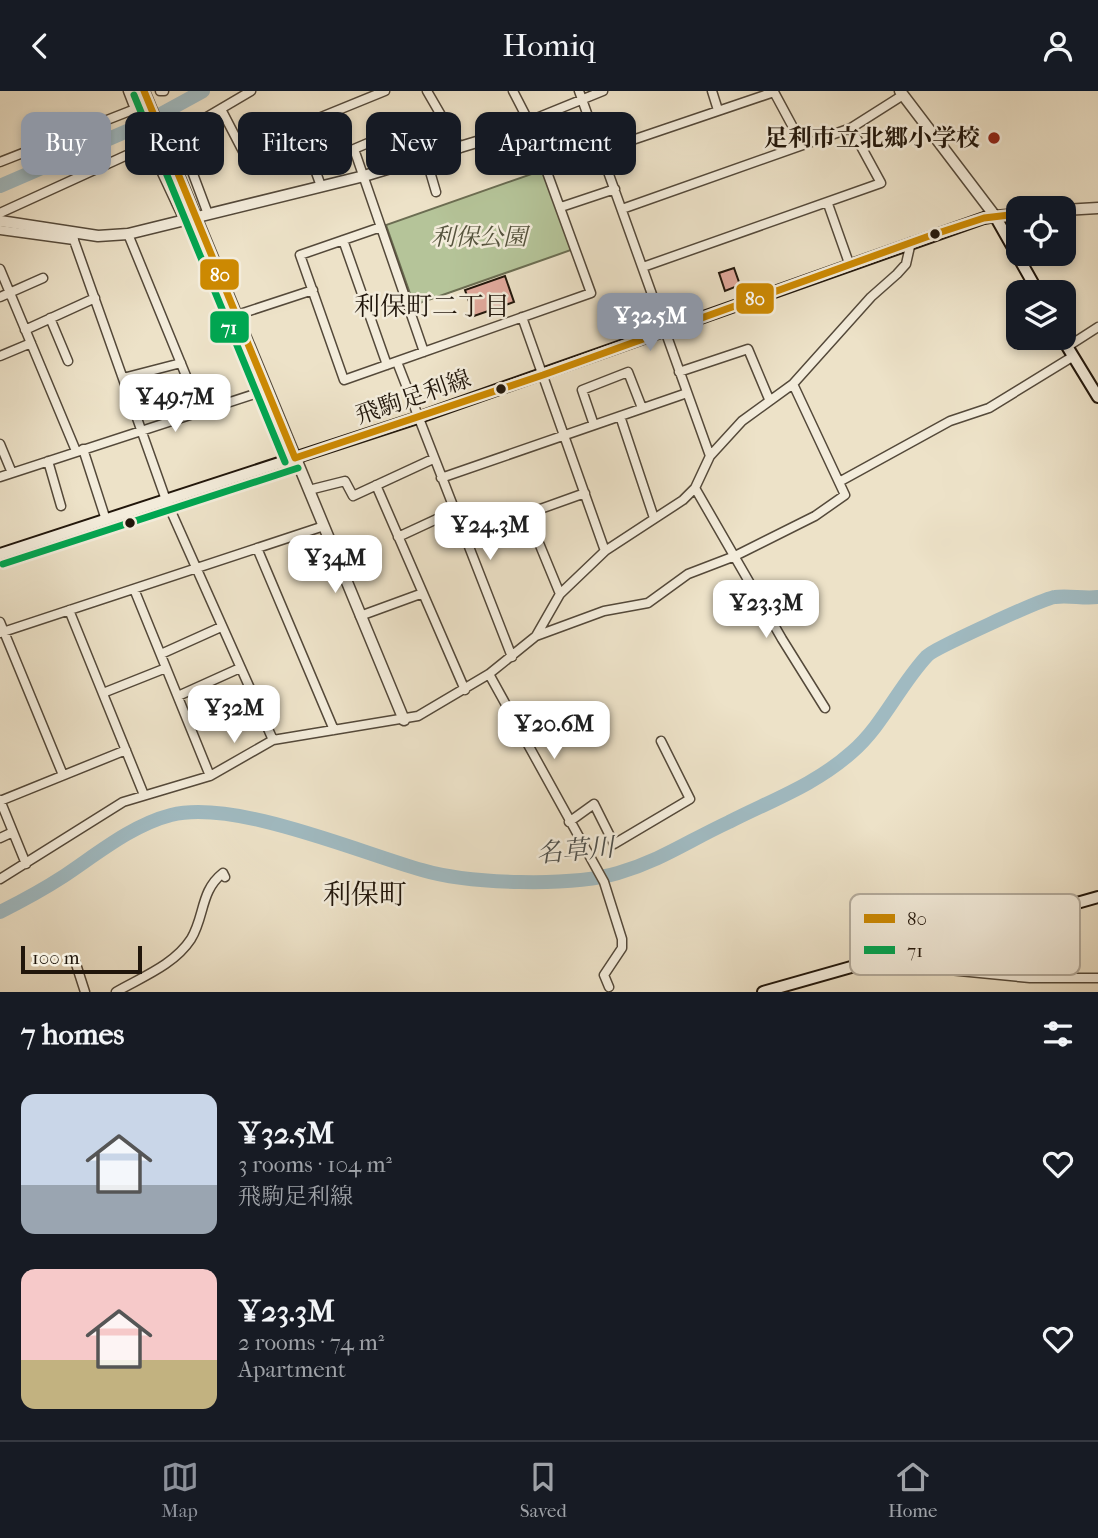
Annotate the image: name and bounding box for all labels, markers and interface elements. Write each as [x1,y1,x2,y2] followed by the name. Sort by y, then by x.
[21,27,59,65] icon: back
[502,27,596,64] text: Homiq
[1039,27,1077,65] icon: person
[21,112,111,175] chip: Buy
[125,112,224,175] chip: Rent
[238,112,352,175] chip: Filters
[366,112,461,175] chip: New
[475,112,636,175] chip: Apartment
[764,124,980,152] place label: 足利市立北郷小学校
[986,130,1002,146] marker: 足利市立北郷小学校
[1006,196,1076,350] map controls
[1006,196,1076,266] button: locate
[431,223,531,251] park label: 利保公園
[928,227,942,241] unlabelled marker
[199,258,240,291] line badge: 80
[210,264,230,286] text: 80
[1006,280,1076,350] button: layers
[735,282,775,315] line badge: 80
[745,288,765,310] text: 80
[354,291,510,322] district label: 利保町二丁目
[593,293,707,353] pin: ¥32.5M
[613,302,687,329] text: ¥32.5M
[209,310,250,344] line badge: 71
[220,317,237,339] text: 71
[352,364,474,430] street label: 飛駒足利線
[118,375,232,434] pin: ¥49.7M
[494,382,508,396] unlabelled marker
[136,383,214,410] text: ¥49.7M
[433,503,547,562] pin: ¥24.3M
[451,511,529,538] text: ¥24.3M
[123,516,137,530] unlabelled marker
[294,535,376,595] pin: ¥34M
[304,544,366,571] text: ¥34M
[709,581,823,640] pin: ¥23.3M
[729,589,803,616] text: ¥23.3M
[193,685,275,745] pin: ¥32M
[204,694,264,721] text: ¥32M
[497,701,611,761] pin: ¥20.6M
[514,710,594,737] text: ¥20.6M
[535,831,618,869] water label: 名草川
[323,878,407,911] district label: 利保町
[850,894,1080,975] legend
[907,908,927,930] text: 80
[907,940,923,962] text: 71
[21,943,142,975] scale bar
[32,947,80,969] text: 100 m
[1039,1015,1077,1053] icon: filters
[21,1017,124,1052] text: 7 homes
[238,1116,334,1151] text: ¥32.5M
[77,1122,161,1206] icon: home
[1039,1145,1077,1183] icon: heart
[238,1151,392,1178] text: 3 rooms · 104 m²
[238,1183,353,1210] text: 飛駒足利線
[238,1294,335,1329] text: ¥23.3M
[77,1297,161,1381] icon: home
[1039,1320,1077,1358] icon: heart
[238,1329,384,1356] text: 2 rooms · 74 m²
[238,1356,346,1383] text: Apartment
[161,1458,199,1522] tab: Map
[520,1458,567,1522] tab: Saved
[888,1458,937,1522] tab: Home

